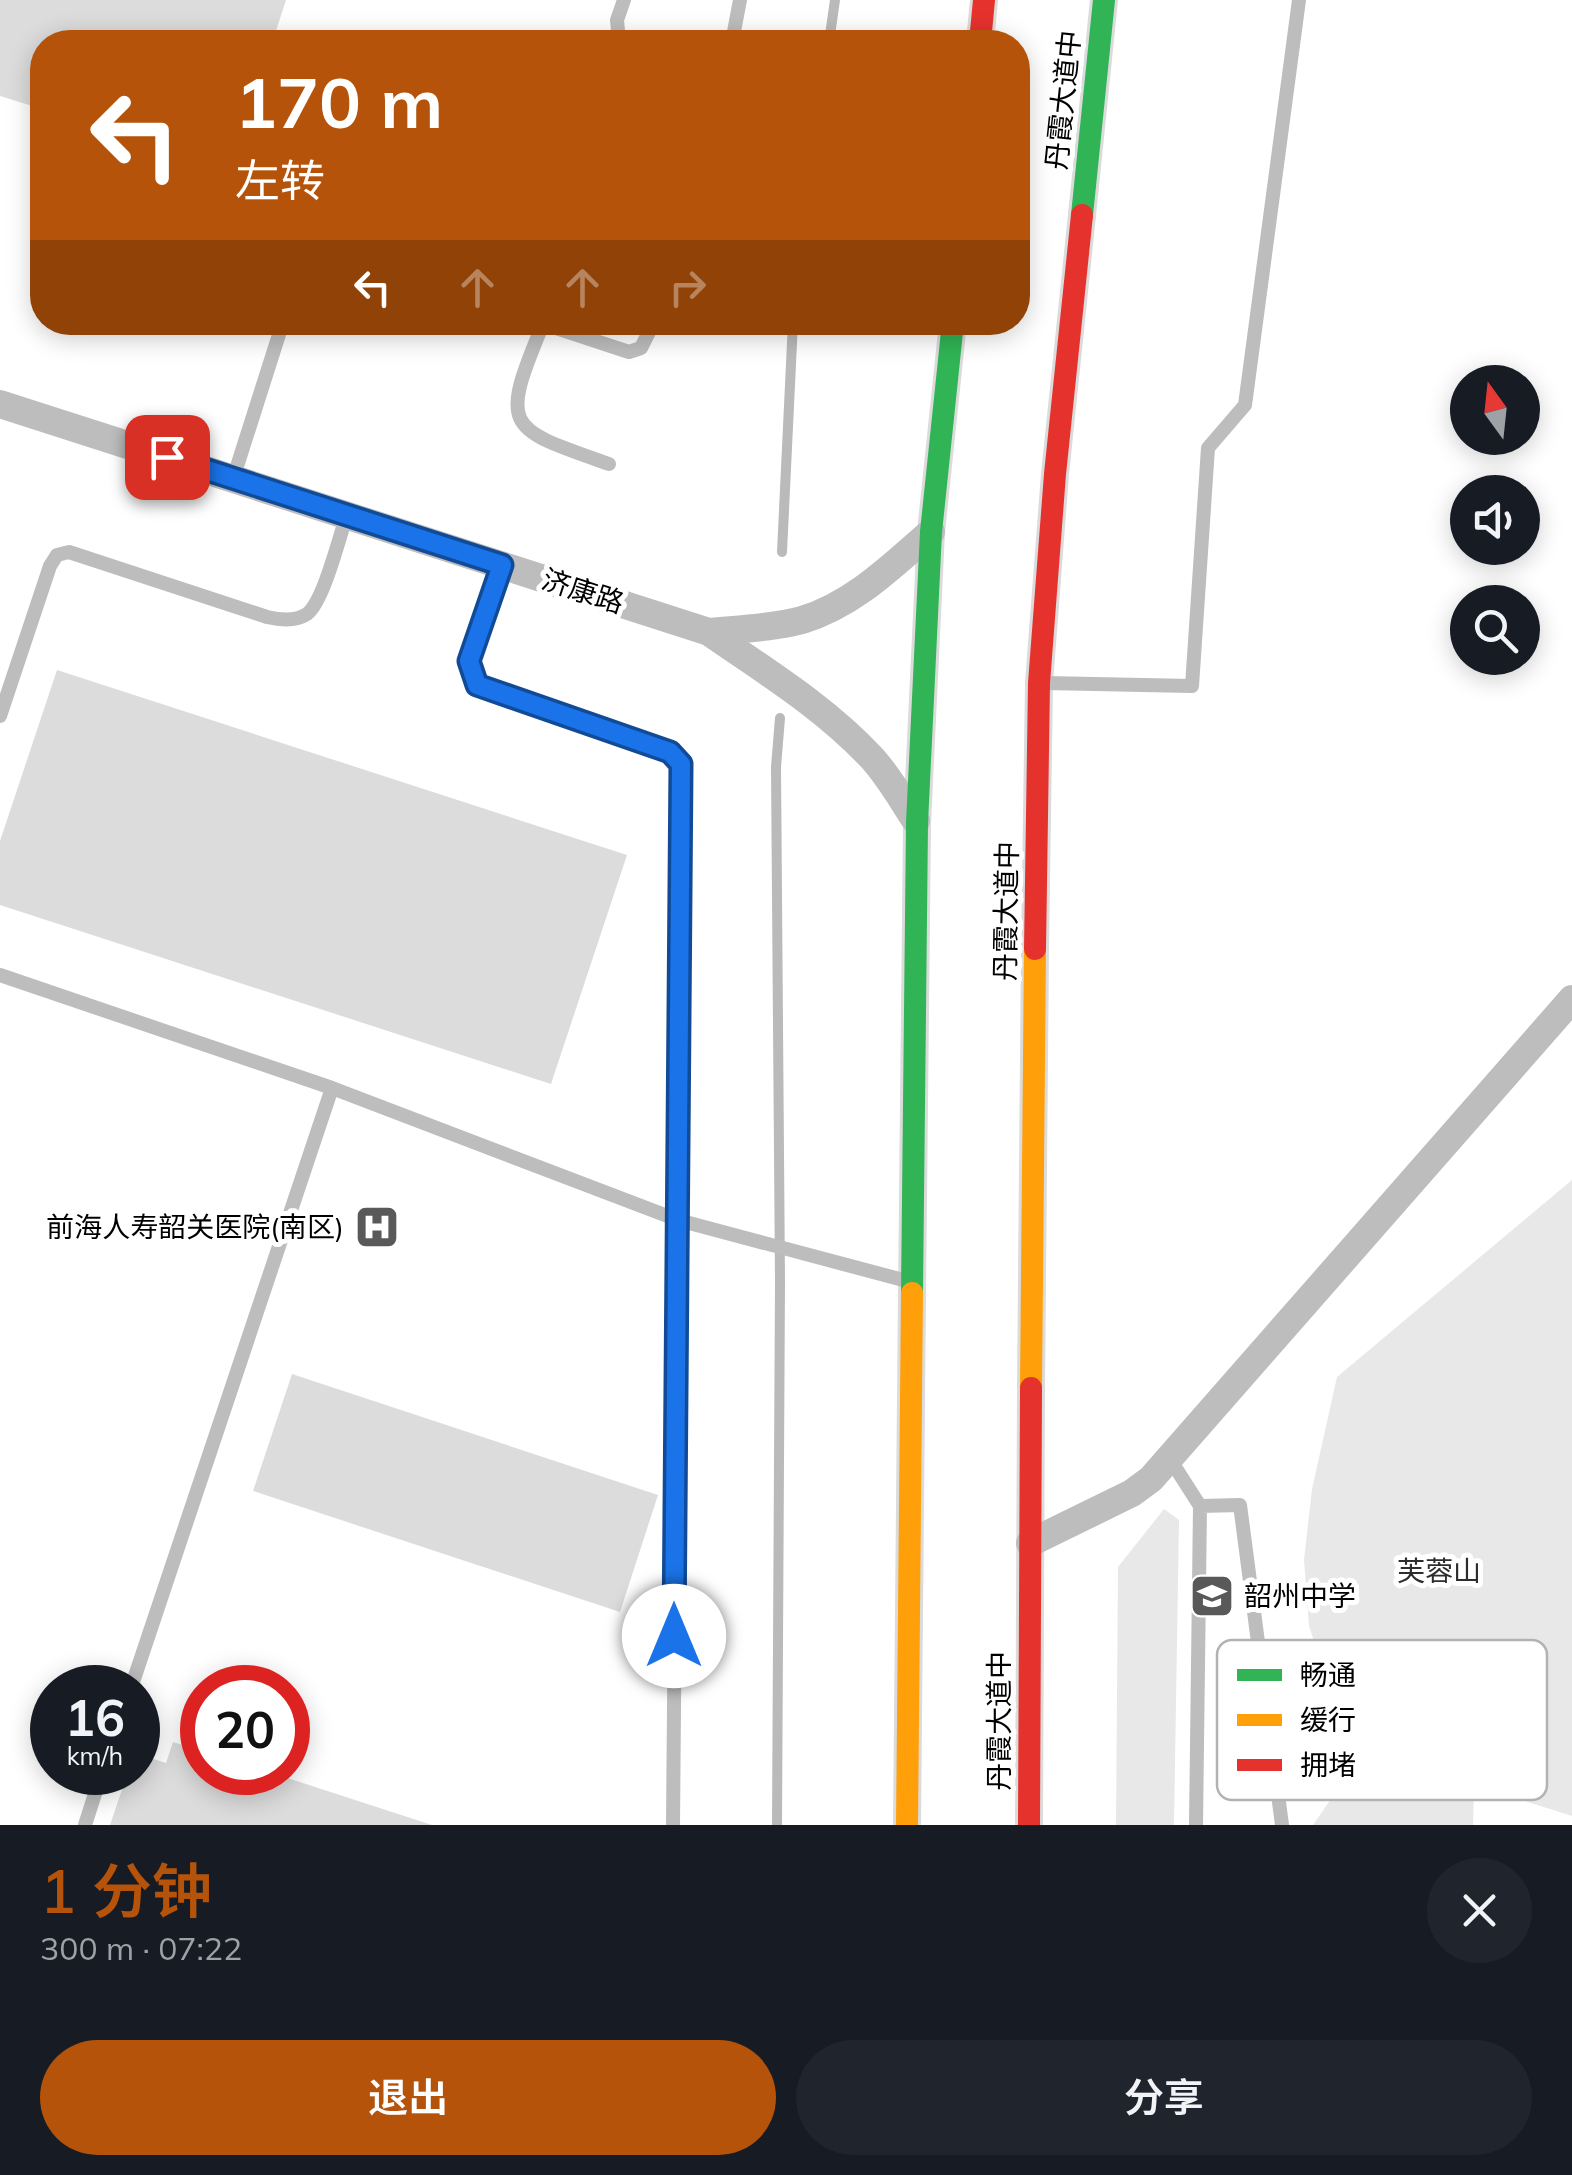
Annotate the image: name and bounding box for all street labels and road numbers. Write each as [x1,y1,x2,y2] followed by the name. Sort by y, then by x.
[1038,28,1087,171] street label: 丹霞大道中
[538,561,629,620] street label: 济康路
[987,841,1024,981] street label: 丹霞大道中
[981,1651,1016,1791] street label: 丹霞大道中

